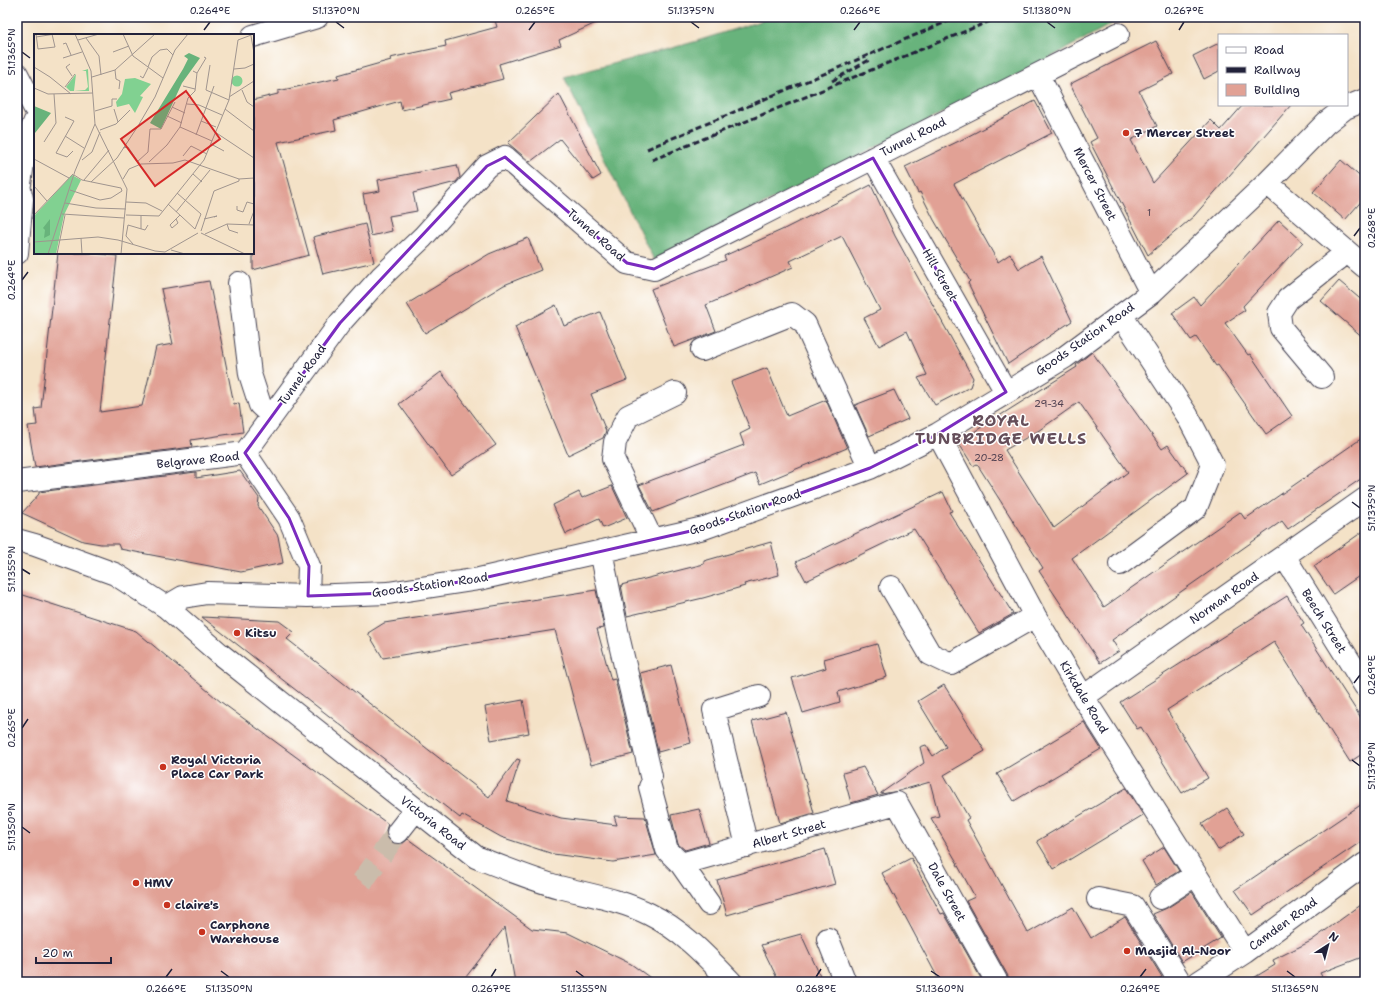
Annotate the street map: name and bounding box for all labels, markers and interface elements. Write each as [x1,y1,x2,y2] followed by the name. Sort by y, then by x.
[190,4,230,17] text: 0.264°E
[312,4,360,17] text: 51.1370°N
[515,4,555,17] text: 0.265°E
[668,4,714,17] text: 51.1375°N
[840,4,880,17] text: 0.266°E
[1023,4,1071,17] text: 51.1380°N
[1164,4,1204,17] text: 0.267°E
[5,28,18,76] text: 51.1365°N
[34,34,254,254] inset map
[1218,34,1348,106] legend
[1254,42,1285,58] text: Road
[1254,62,1301,78] text: Railway
[1254,82,1300,98] text: Building
[877,113,949,161] street label: Tunnel Road
[1134,125,1235,141] place label: 7 Mercer Street
[1121,128,1131,138] marker: 7 Mercer Street
[1070,145,1120,223] street label: Mercer Street
[564,205,629,265] street label: Tunnel Road
[1147,206,1151,219] house number: 1
[1365,208,1378,248] text: 0.268°E
[918,246,962,304] street label: Hill Street
[5,260,18,300] text: 0.264°E
[1032,299,1138,379] street label: Goods Station Road
[274,341,330,409] street label: Tunnel Road
[1034,397,1064,410] house number: 29-34
[915,410,1087,449] district label: ROYAL TUNBRIDGE WELLS
[156,448,241,472] street label: Belgrave Road
[974,451,1004,464] house number: 20-28
[687,485,803,539] street label: Goods Station Road
[1365,485,1378,531] text: 51.1375°N
[5,546,18,592] text: 51.1355°N
[1186,568,1262,628] street label: Norman Road
[371,569,489,601] street label: Goods Station Road
[1298,586,1350,656] street label: Beech Street
[245,625,277,641] place label: Kitsu
[232,628,242,638] marker: Kitsu
[1365,655,1378,695] text: 0.269°E
[1056,658,1112,737] street label: Kirkdale Road
[5,708,18,748] text: 0.265°E
[1365,742,1378,790] text: 51.1370°N
[171,752,264,782] place label: Royal Victoria Place Car Park
[158,762,168,772] marker: Royal Victoria Place Car Park
[397,792,469,854] street label: Victoria Road
[5,803,18,851] text: 51.1350°N
[750,816,828,852] street label: Albert Street
[924,860,970,924] street label: Dale Street
[144,875,173,891] place label: HMV
[131,878,141,888] marker: HMV
[1246,894,1321,954] street label: Camden Road
[175,897,219,913] place label: claire's
[162,900,172,910] marker: claire's
[210,917,279,947] place label: Carphone Warehouse
[1308,925,1348,965] north arrow
[197,927,207,937] marker: Carphone Warehouse
[1326,929,1342,946] text: N
[36,939,111,965] scale bar
[1135,943,1232,959] place label: Masjid Al-Noor
[42,945,73,961] text: 20 m
[1122,946,1132,956] marker: Masjid Al-Noor
[146,982,186,995] text: 0.266°E
[205,982,253,995] text: 51.1350°N
[471,982,511,995] text: 0.267°E
[561,982,607,995] text: 51.1355°N
[796,982,836,995] text: 0.268°E
[916,982,964,995] text: 51.1360°N
[1120,982,1160,995] text: 0.269°E
[1271,982,1319,995] text: 51.1365°N

